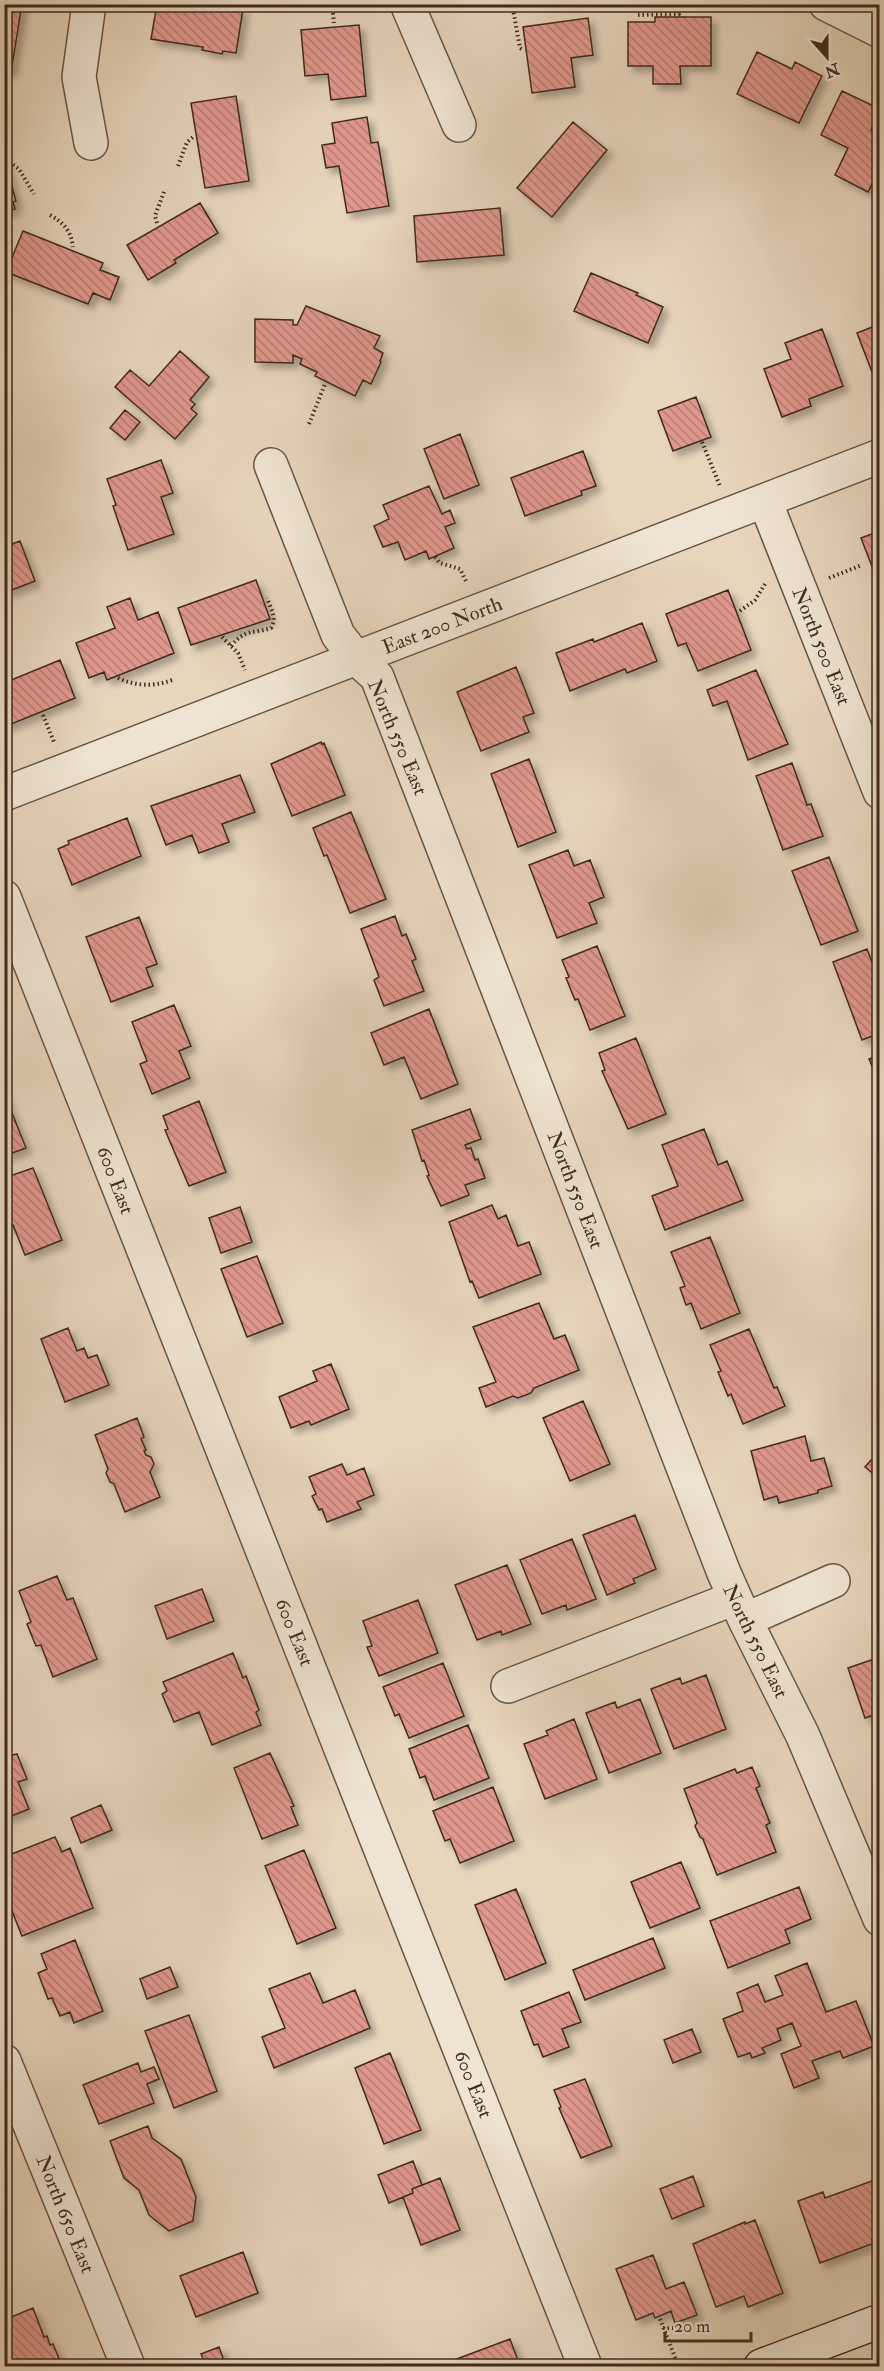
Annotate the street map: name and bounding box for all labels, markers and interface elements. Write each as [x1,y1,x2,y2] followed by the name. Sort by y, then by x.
[797,27,857,87] north arrow
[821,58,843,82] text: N
[787,584,857,709] street label: North 500 East
[379,591,506,660] street label: East 200 North
[362,675,433,799] street label: North 550 East
[542,1128,610,1253] street label: North 550 East
[91,1143,140,1218] street label: 600 East
[717,1580,794,1703] street label: North 550 East
[270,1595,320,1670] street label: 600 East
[449,2047,499,2122] street label: 600 East
[31,2152,101,2277] street label: North 650 East
[665,2305,750,2343] scale bar
[674,2315,710,2338] text: 20 m

